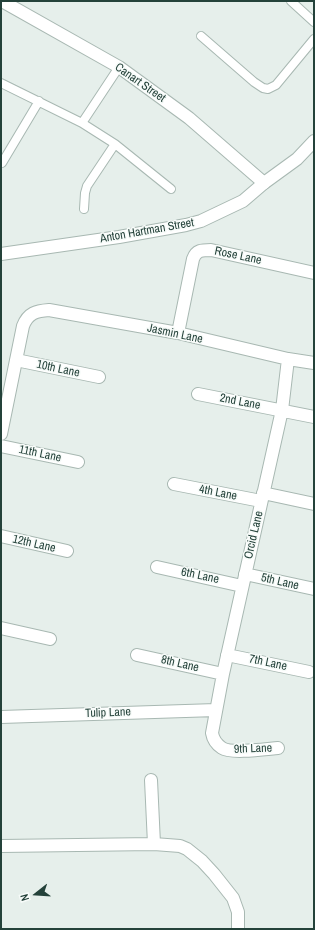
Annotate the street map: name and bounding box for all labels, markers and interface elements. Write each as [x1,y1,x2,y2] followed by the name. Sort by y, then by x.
[112,60,168,106] street label: Canart Street
[99,216,195,246] street label: Anton Hartman Street
[213,244,263,268] street label: Rose Lane
[146,321,204,347] street label: Jasmin Lane
[35,357,81,381] street label: 10th Lane
[218,391,262,413] street label: 2nd Lane
[17,442,63,466] street label: 11th Lane
[198,482,238,504] street label: 4th Lane
[242,510,266,560] street label: Orcid Lane
[11,532,57,556] street label: 12th Lane
[180,565,220,587] street label: 6th Lane
[260,571,300,593] street label: 5th Lane
[248,652,288,674] street label: 7th Lane
[160,653,200,675] street label: 8th Lane
[85,705,131,721] street label: Tulip Lane
[234,741,272,757] street label: 9th Lane
[16,874,56,914] north arrow
[17,892,32,903] text: N

